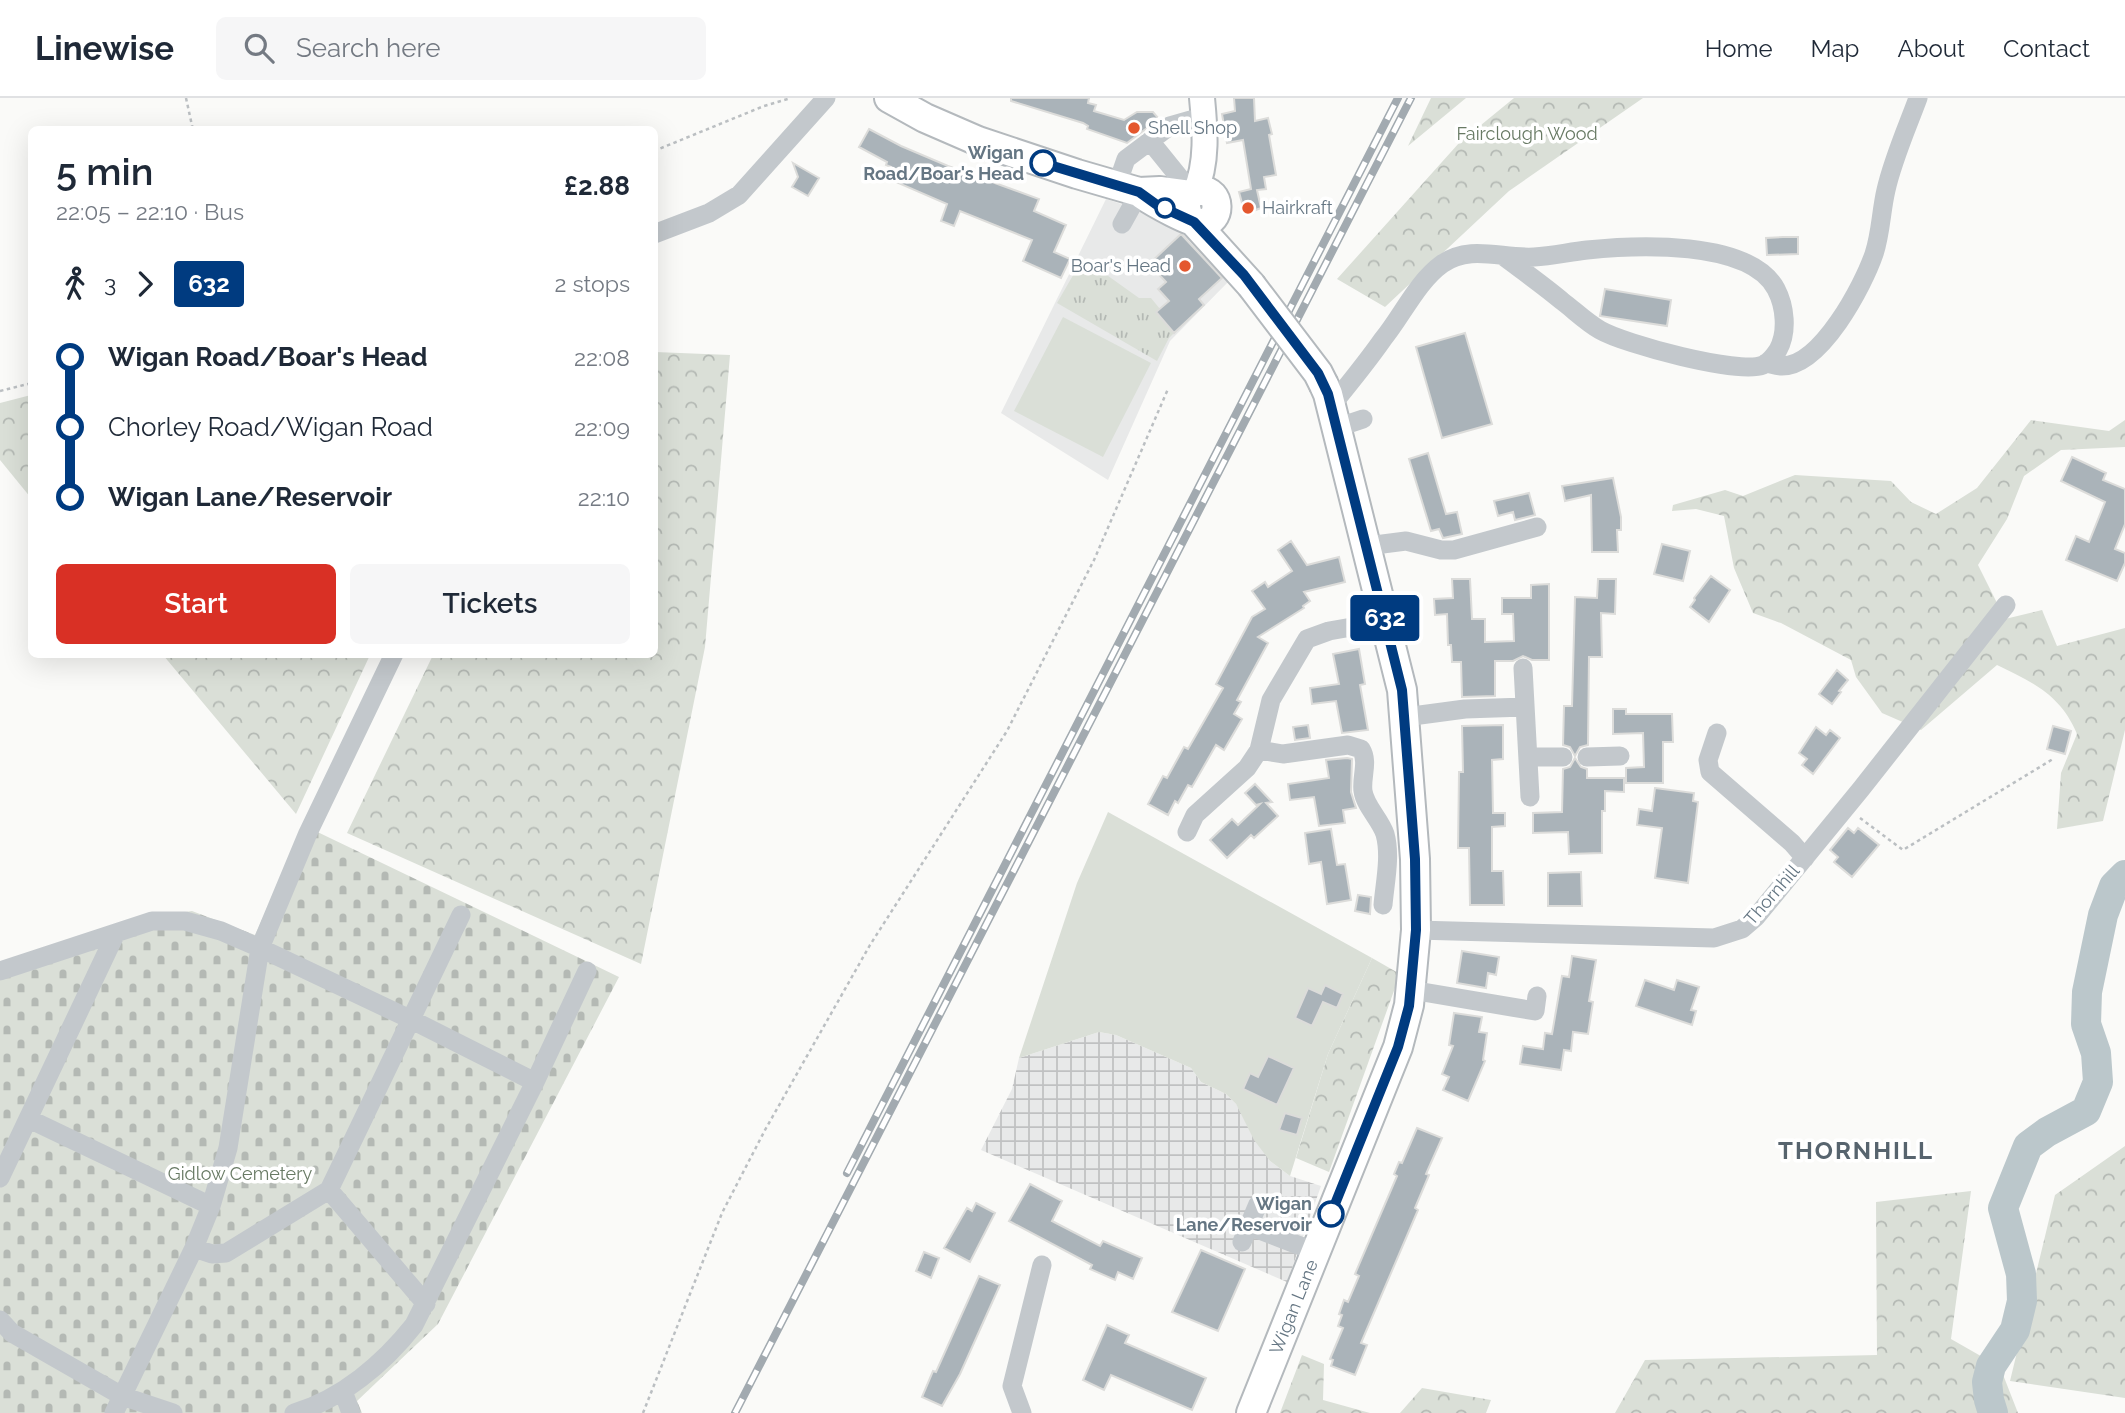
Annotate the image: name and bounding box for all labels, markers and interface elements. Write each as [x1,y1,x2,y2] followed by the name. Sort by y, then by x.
[216,17,706,80] search box
[35,29,174,68] text: Linewise
[240,29,278,67] icon: search
[296,33,440,63] text: Search here
[1705,34,1773,63] text: Home
[1811,34,1859,63] text: Map
[1897,34,1965,63] text: About
[2003,34,2090,63] text: Contact
[1148,117,1237,138] place label: Shell Shop
[1126,120,1142,136] marker: Shell Shop
[1456,123,1598,144] park label: Fairclough Wood
[863,142,1024,184] place label: Wigan Road/Boar's Head
[56,149,153,194] text: 5 min
[1030,150,1056,176] marker: Wigan Road/Boar's Head
[564,171,630,201] text: £2.88
[1262,197,1333,218] place label: Hairkraft
[56,198,244,225] text: 22:05 – 22:10 · Bus
[1155,198,1175,218] unlabelled marker
[1240,200,1256,216] marker: Hairkraft
[1071,255,1171,276] place label: Boar's Head
[1177,258,1193,274] marker: Boar's Head
[56,265,94,303] icon: walk
[126,265,164,303] icon: forward
[188,269,230,298] text: 632
[104,270,116,297] text: 3
[555,270,630,297] text: 2 stops
[108,342,428,372] text: Wigan Road/Boar's Head
[574,344,630,371] text: 22:08
[108,412,433,442] text: Chorley Road/Wigan Road
[574,414,630,441] text: 22:09
[108,482,392,512] text: Wigan Lane/Reservoir
[578,484,630,511] text: 22:10
[56,564,336,644] button: Start
[350,564,630,644] button: Tickets
[1345,595,1425,641] line badge: 632
[1364,603,1406,632] text: 632
[1740,860,1804,929] street label: Thornhill
[1778,1136,1934,1165] district label: THORNHILL
[168,1163,312,1184] park label: Gidlow Cemetery
[1176,1193,1312,1235] place label: Wigan Lane/Reservoir
[1318,1201,1344,1227] marker: Wigan Lane/Reservoir
[1265,1256,1322,1357] street label: Wigan Lane

